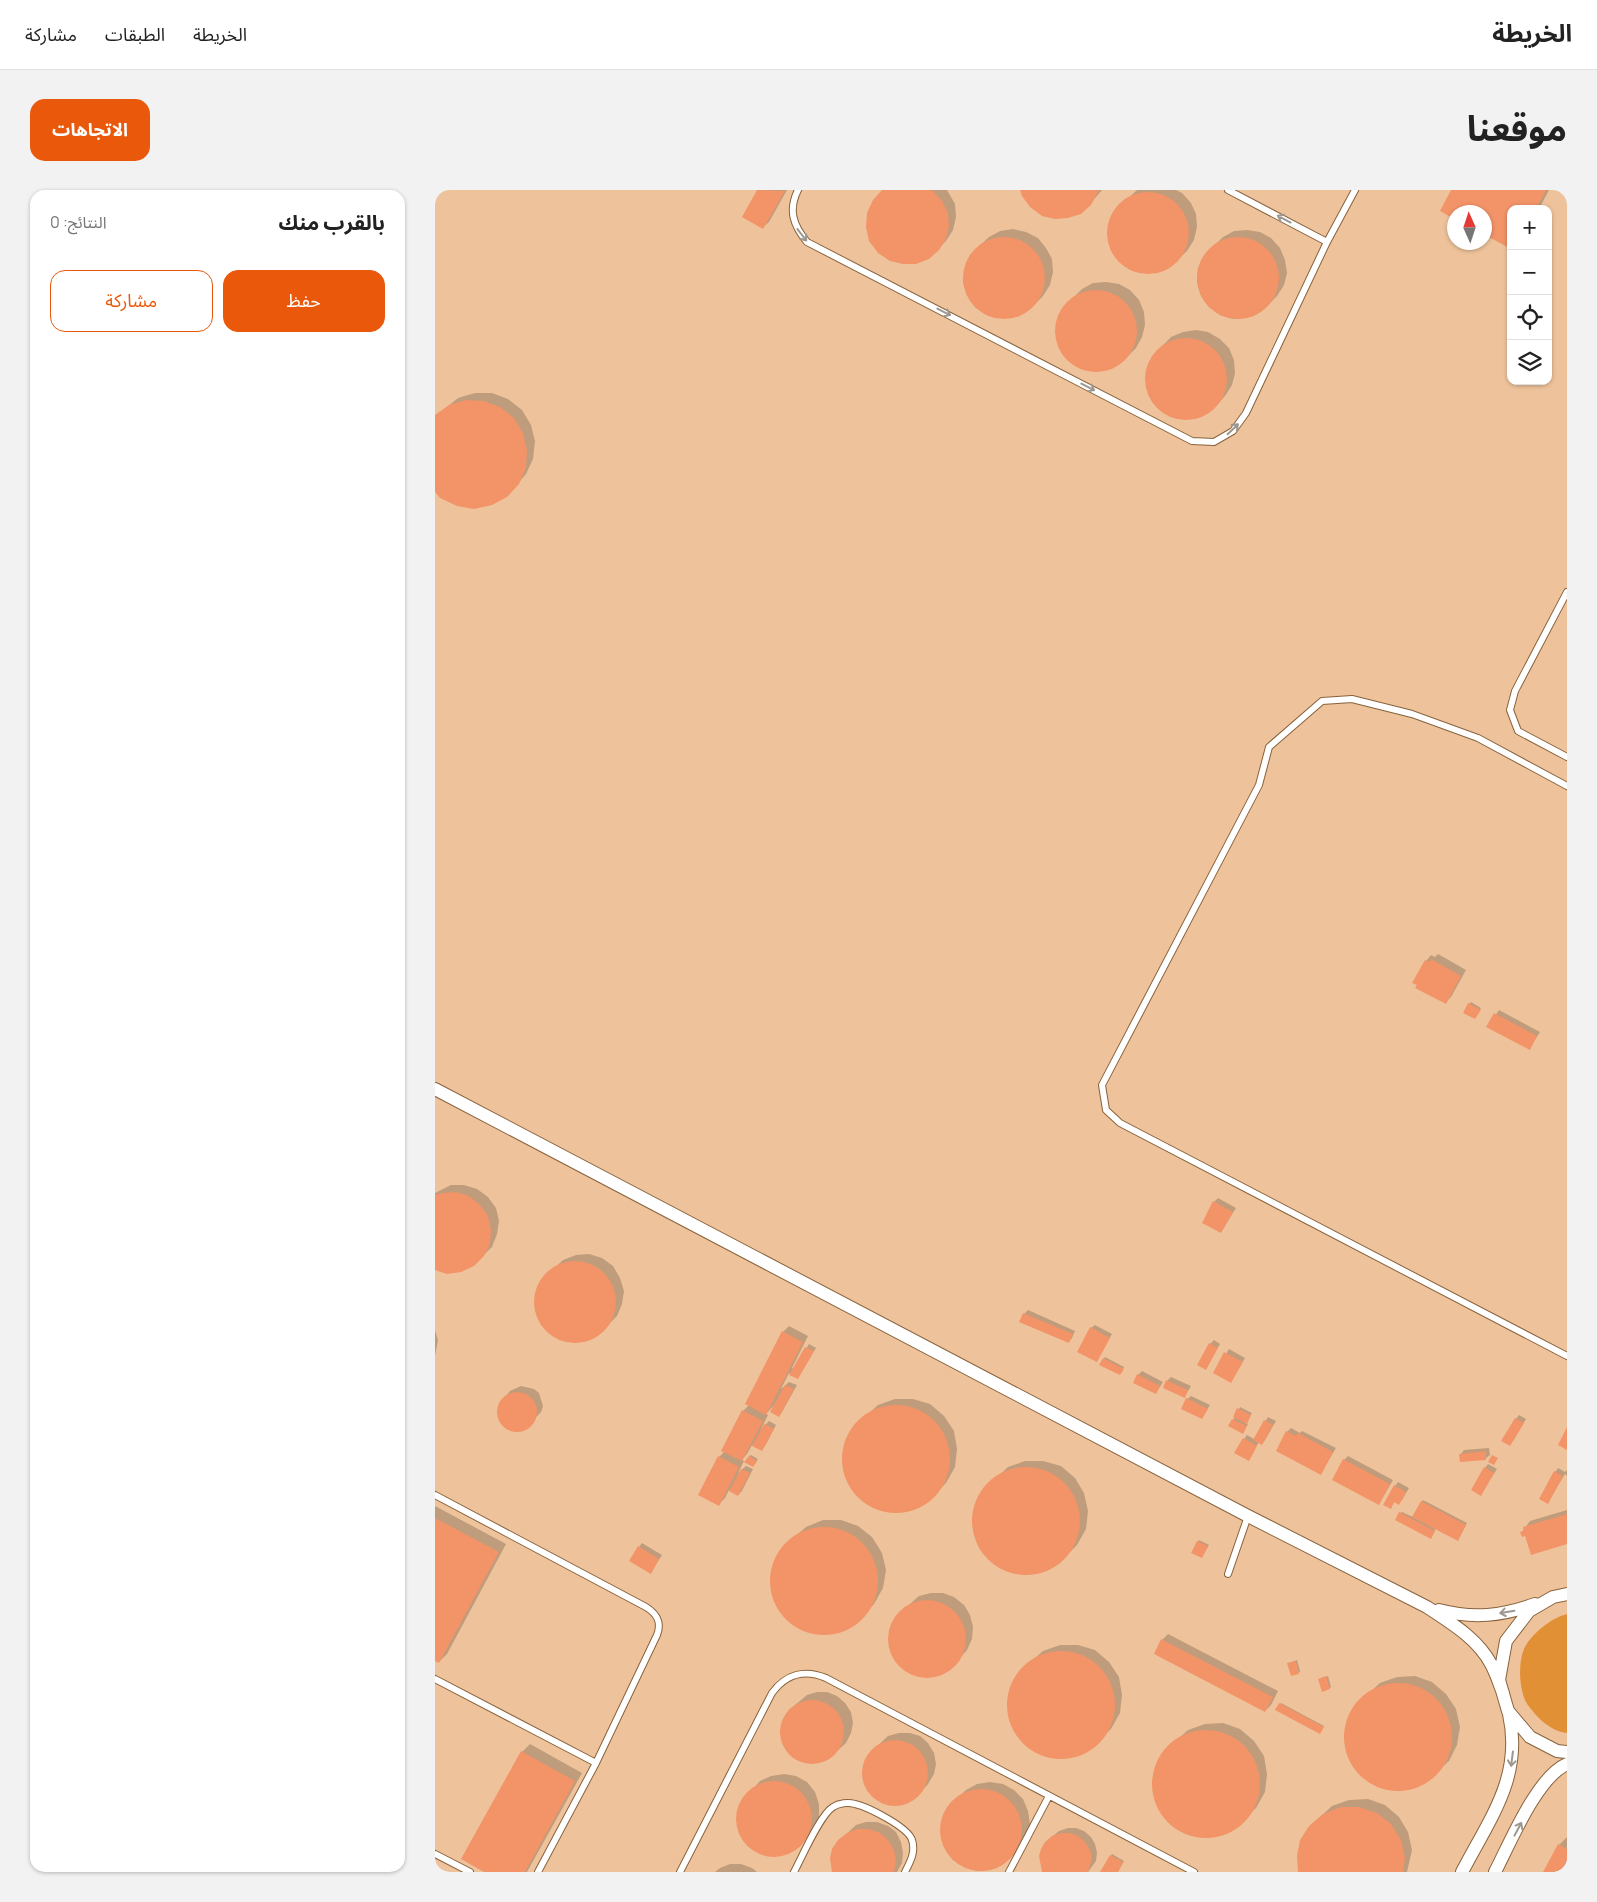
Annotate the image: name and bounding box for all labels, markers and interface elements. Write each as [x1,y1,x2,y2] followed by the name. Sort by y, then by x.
[1492,16,1572,49] text: الخريطة
[25,22,77,46] text: مشاركة
[105,22,165,46] text: الطبقات
[193,22,247,46] text: الخريطة
[30,99,150,161] button: الاتجاهات
[1467,104,1567,152] text: موقعنا
[1447,205,1492,250] north arrow
[1507,205,1552,385] map controls
[1507,205,1552,250] button: +
[278,208,385,236] text: بالقرب منك
[50,211,107,233] text: النتائج: 0
[1276,214,1291,224] one-way arrow
[797,228,807,242] one-way arrow
[1507,250,1552,295] button: −
[50,270,213,332] button: مشاركة
[223,270,385,332] button: حفظ
[1507,295,1552,340] button: locate
[936,308,951,317] one-way arrow
[1507,340,1552,385] button: layers
[1080,383,1095,392] one-way arrow
[1227,423,1239,435] one-way arrow
[1500,1608,1516,1618] one-way arrow
[1507,1751,1517,1767] one-way arrow
[1514,1822,1523,1837] one-way arrow

